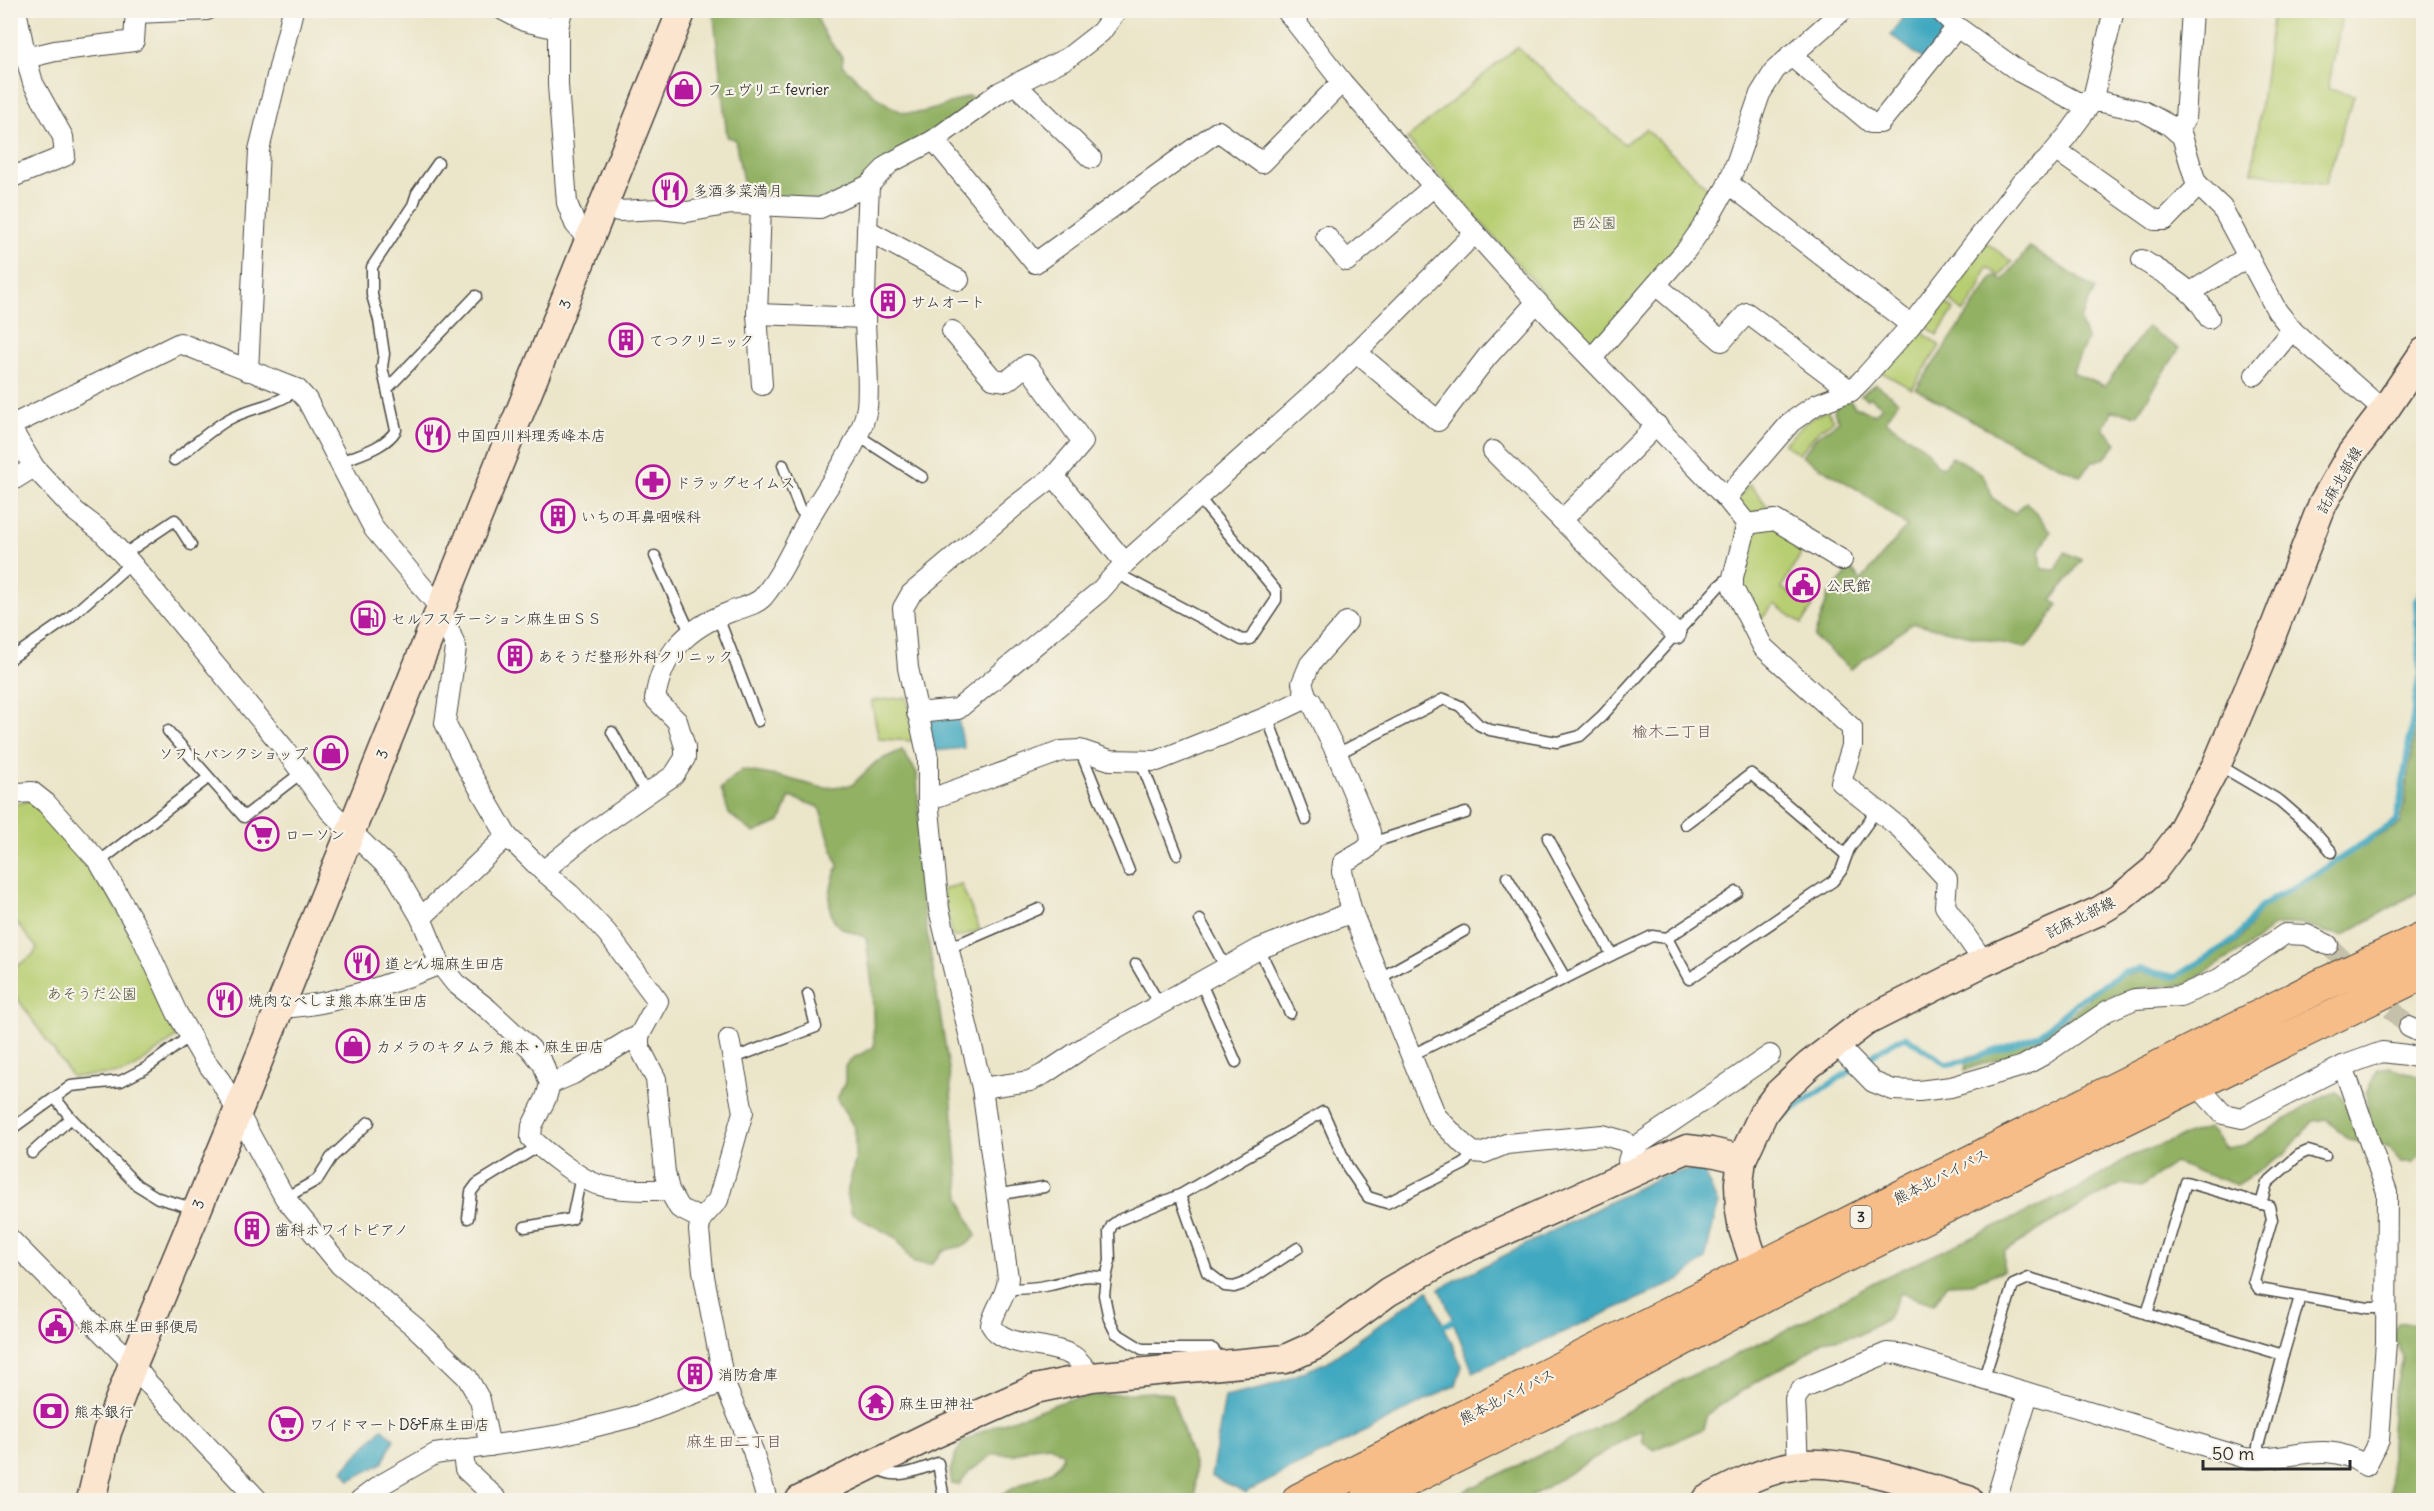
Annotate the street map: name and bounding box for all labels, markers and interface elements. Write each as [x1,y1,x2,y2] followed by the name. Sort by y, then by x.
[666,71,702,107] shop icon: フェヴリエ fevrier
[707,80,829,99] place label: フェヴリエ fevrier
[652,172,688,208] restaurant icon: 多酒多菜満月
[693,181,783,200] place label: 多酒多菜満月
[1571,213,1617,232] park label: 西公園
[870,283,906,319] building icon: サムオート
[911,292,985,311] place label: サムオート
[555,296,575,312] street label: 3
[608,322,644,358] building icon: てつクリニック
[649,331,754,350] place label: てつクリニック
[415,417,451,453] restaurant icon: 中国四川料理秀峰本店
[456,426,606,445] place label: 中国四川料理秀峰本店
[2312,443,2366,517] street label: 託麻北部線
[635,464,671,500] pharmacy icon: ドラッグセイムス
[676,473,795,492] place label: ドラッグセイムス
[540,498,576,534] building icon: いちの耳鼻咽喉科
[581,507,701,526] place label: いちの耳鼻咽喉科
[1785,567,1821,603] public building icon: 公民館
[1826,576,1871,595] place label: 公民館
[350,600,386,636] fuel station icon: セルフステーション麻生田ＳＳ
[391,609,602,628] place label: セルフステーション麻生田ＳＳ
[497,638,533,674] building icon: あそうだ整形外科クリニック
[538,647,733,666] place label: あそうだ整形外科クリニック
[1632,721,1712,741] district label: 楡木二丁目
[313,735,349,771] shop icon: ソフトバンクショップ
[159,744,308,763] place label: ソフトバンクショップ
[372,746,392,762] street label: 3
[244,816,280,852] supermarket icon: ローソン
[285,825,345,844] place label: ローソン
[2042,892,2118,942] street label: 託麻北部線
[344,945,380,981] restaurant icon: 道とん堀麻生田店
[385,954,505,973] place label: 道とん堀麻生田店
[207,982,243,1018] restaurant icon: 焼肉なべしま熊本麻生田店
[47,984,137,1003] park label: あそうだ公園
[248,991,428,1010] place label: 焼肉なべしま熊本麻生田店
[335,1028,371,1064] shop icon: カメラのキタムラ 熊本・麻生田店
[376,1037,604,1056] place label: カメラのキタムラ 熊本・麻生田店
[1890,1144,1992,1208] street label: 熊本北バイパス
[188,1196,208,1212] street label: 3
[1850,1206,1872,1228] road number: 3
[234,1211,270,1247] building icon: 歯科ホワイトピアノ
[275,1220,408,1239] place label: 歯科ホワイトピアノ
[38,1308,74,1344] public building icon: 熊本麻生田郵便局
[79,1317,199,1336] place label: 熊本麻生田郵便局
[677,1356,713,1392] building icon: 消防倉庫
[1456,1364,1558,1428] street label: 熊本北バイパス
[718,1365,778,1384] place label: 消防倉庫
[858,1385,894,1421] temple icon: 麻生田神社
[33,1393,69,1429] bank icon: 熊本銀行
[899,1394,974,1413] place label: 麻生田神社
[74,1402,134,1421] place label: 熊本銀行
[268,1406,304,1442] supermarket icon: ワイドマートD&F麻生田店
[309,1415,490,1434] place label: ワイドマートD&F麻生田店
[686,1431,782,1451] district label: 麻生田二丁目
[2203,1433,2350,1471] scale bar
[2212,1442,2254,1465] text: 50 m

